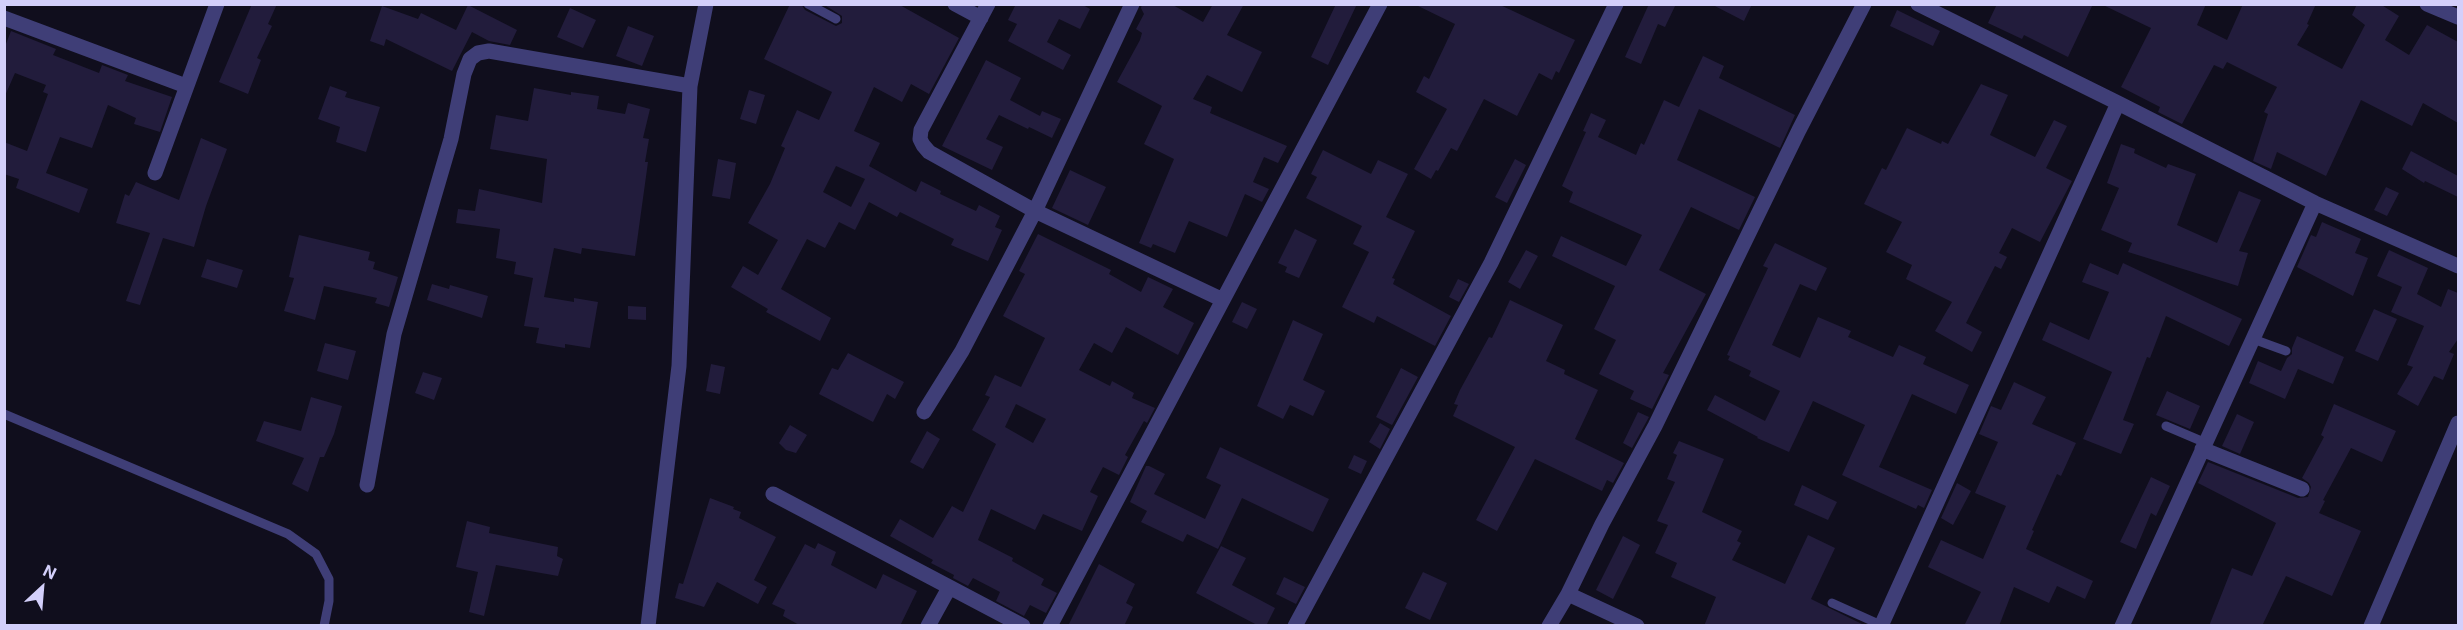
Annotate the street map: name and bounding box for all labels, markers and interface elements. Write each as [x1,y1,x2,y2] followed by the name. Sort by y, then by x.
[12,558,72,618] north arrow
[40,560,60,583] text: N

